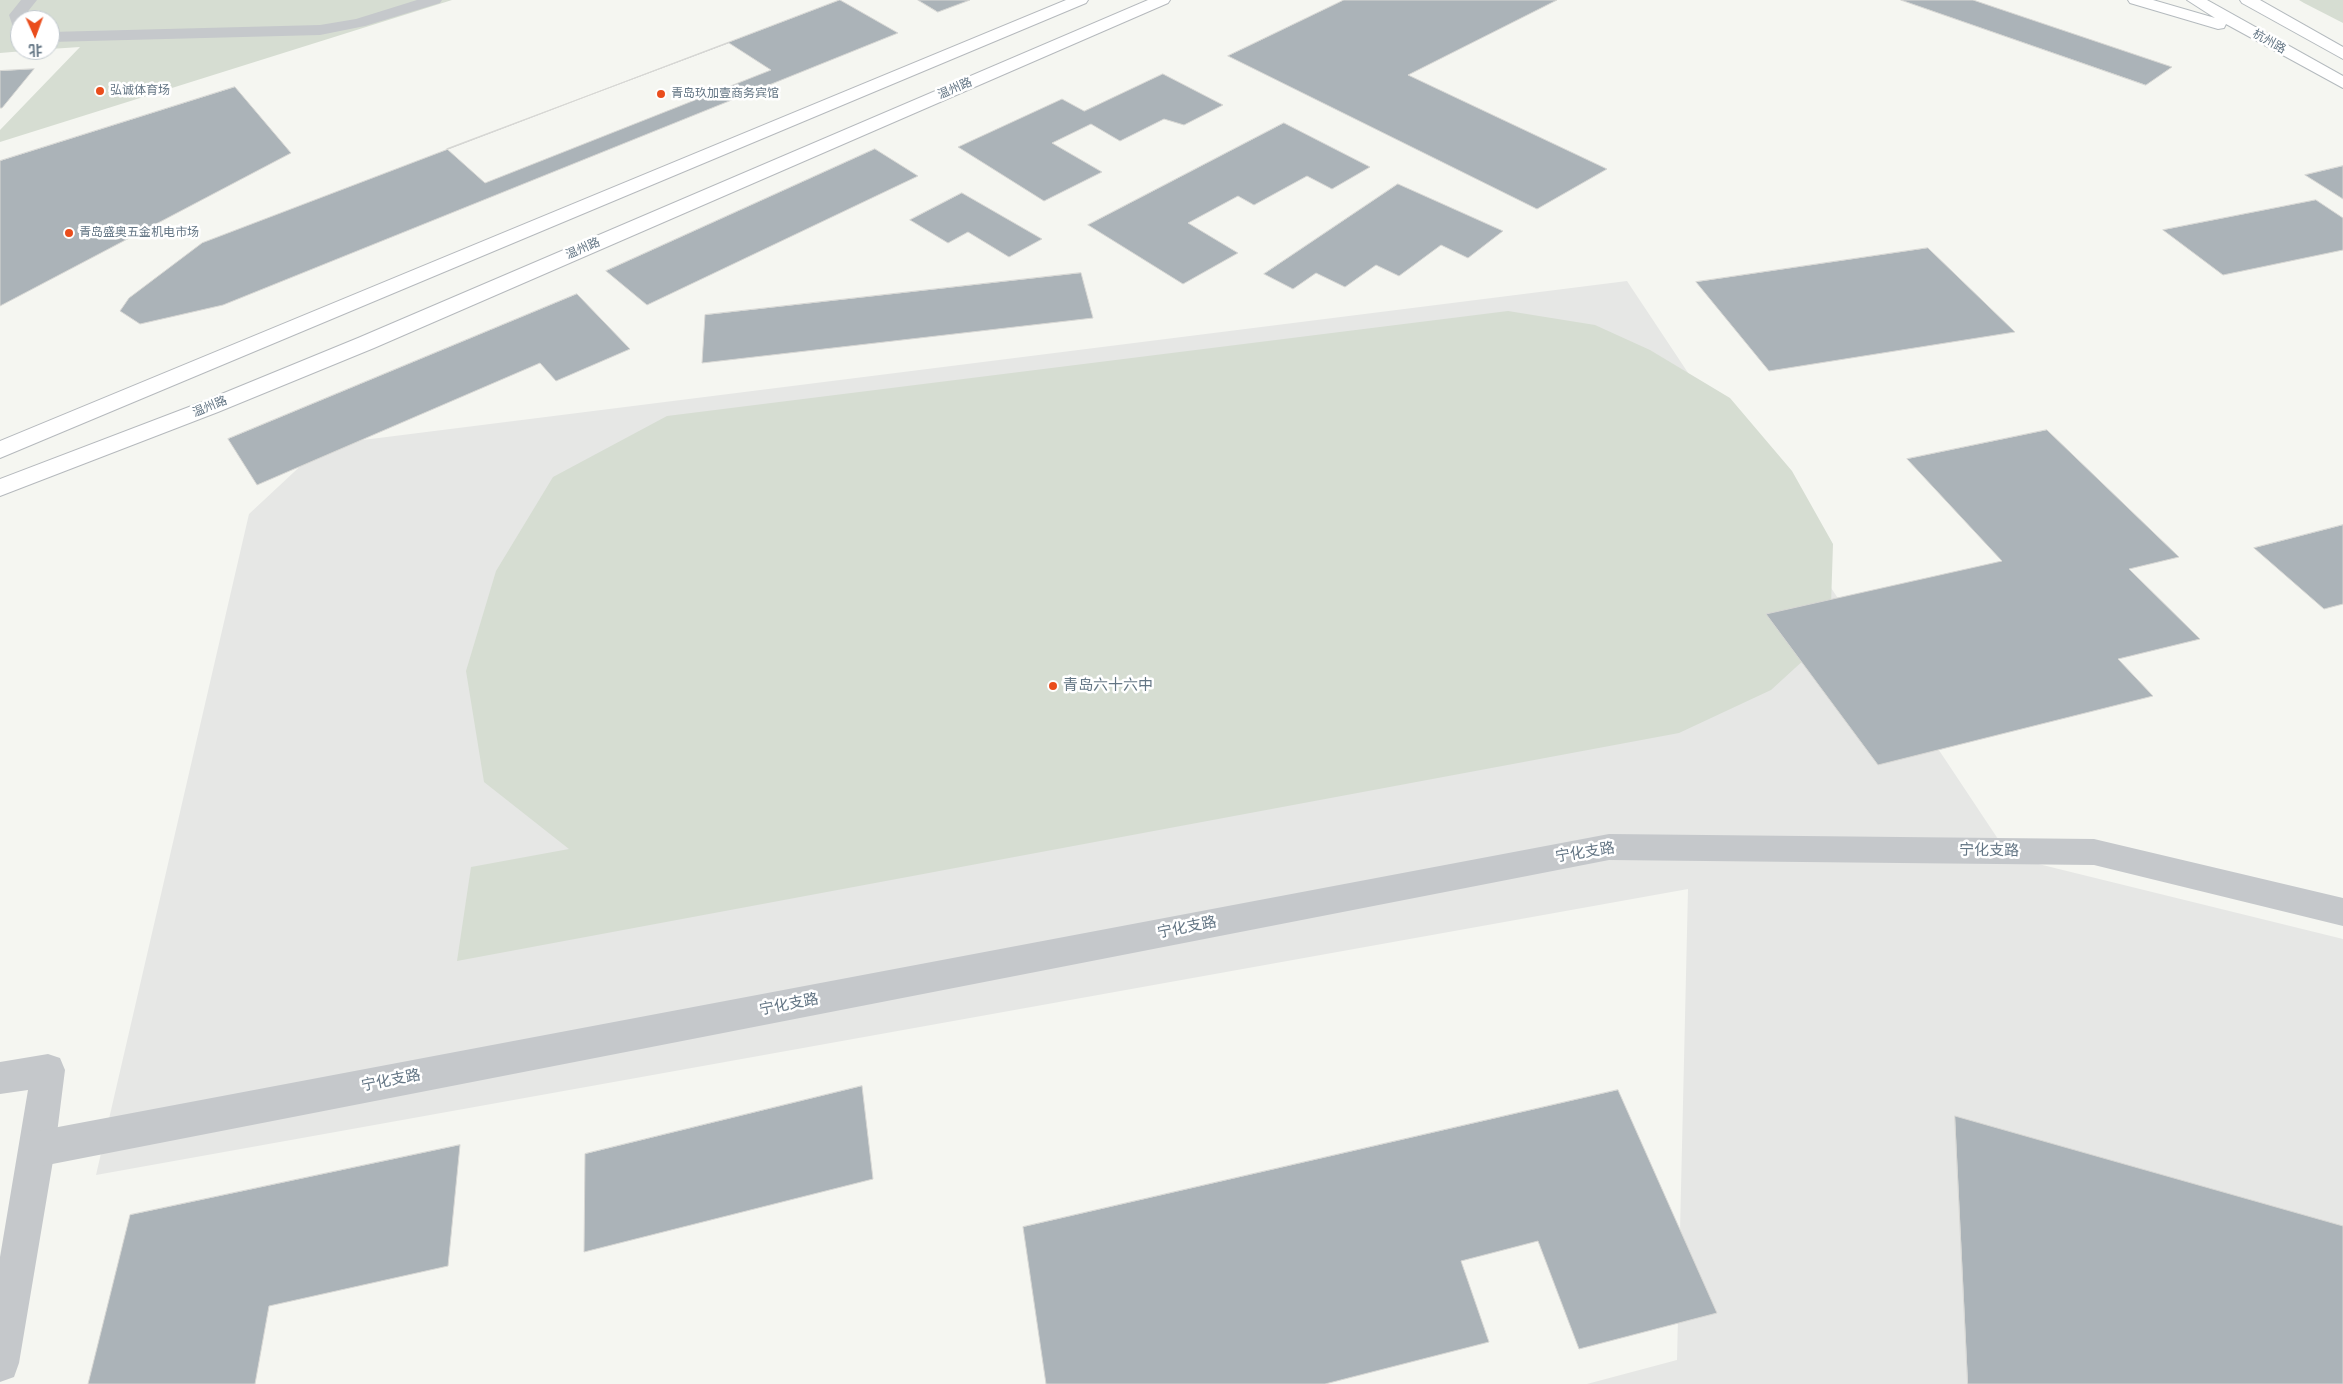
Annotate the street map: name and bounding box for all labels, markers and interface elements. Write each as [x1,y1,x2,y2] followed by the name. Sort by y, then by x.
[10,10,60,60] north arrow
[2250,27,2288,57] street label: 杭州路
[28,41,43,58] text: 北
[936,75,974,103] street label: 温州路
[110,84,170,98] place label: 弘诚体育场
[94,85,106,97] marker: 弘诚体育场
[671,87,779,101] place label: 青岛玖加壹商务宾馆
[655,88,667,100] marker: 青岛玖加壹商务宾馆
[79,226,199,240] place label: 青岛盛奥五金机电市场
[63,227,75,239] marker: 青岛盛奥五金机电市场
[564,235,602,263] street label: 温州路
[191,394,229,420] street label: 温州路
[1063,677,1153,695] place label: 青岛六十六中
[1047,680,1059,692] marker: 青岛六十六中
[1554,839,1616,867] street label: 宁化支路
[1959,841,2019,861] street label: 宁化支路
[1156,913,1218,943] street label: 宁化支路
[758,990,820,1020] street label: 宁化支路
[360,1066,422,1096] street label: 宁化支路

